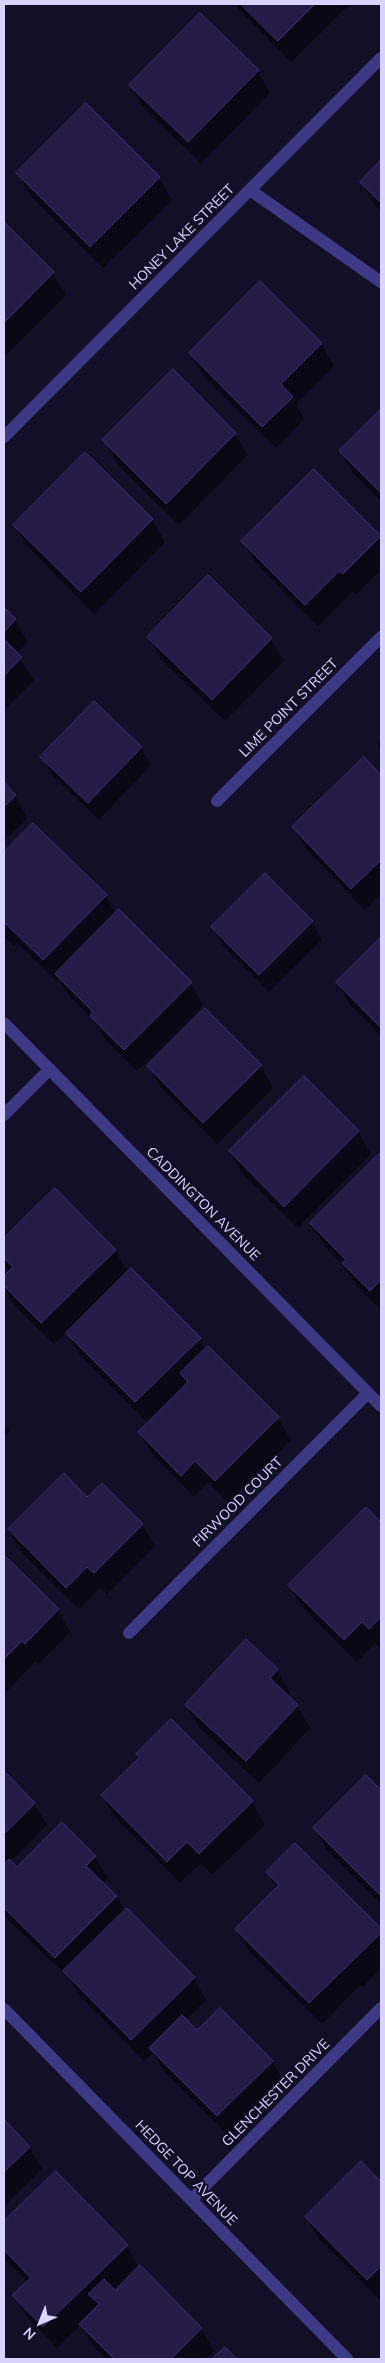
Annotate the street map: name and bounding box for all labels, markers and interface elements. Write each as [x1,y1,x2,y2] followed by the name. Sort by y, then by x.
[126,181,238,293] street label: HONEY LAKE STREET
[236,655,342,761] street label: LIME POINT STREET
[143,1144,263,1264] street label: CADDINGTON AVENUE
[190,1454,286,1550] street label: FIRWOOD COURT
[219,2036,333,2150] street label: GLENCHESTER DRIVE
[132,2117,240,2229] street label: HEDGE TOP AVENUE
[15,2298,65,2348] north arrow
[20,2324,40,2344] text: N

